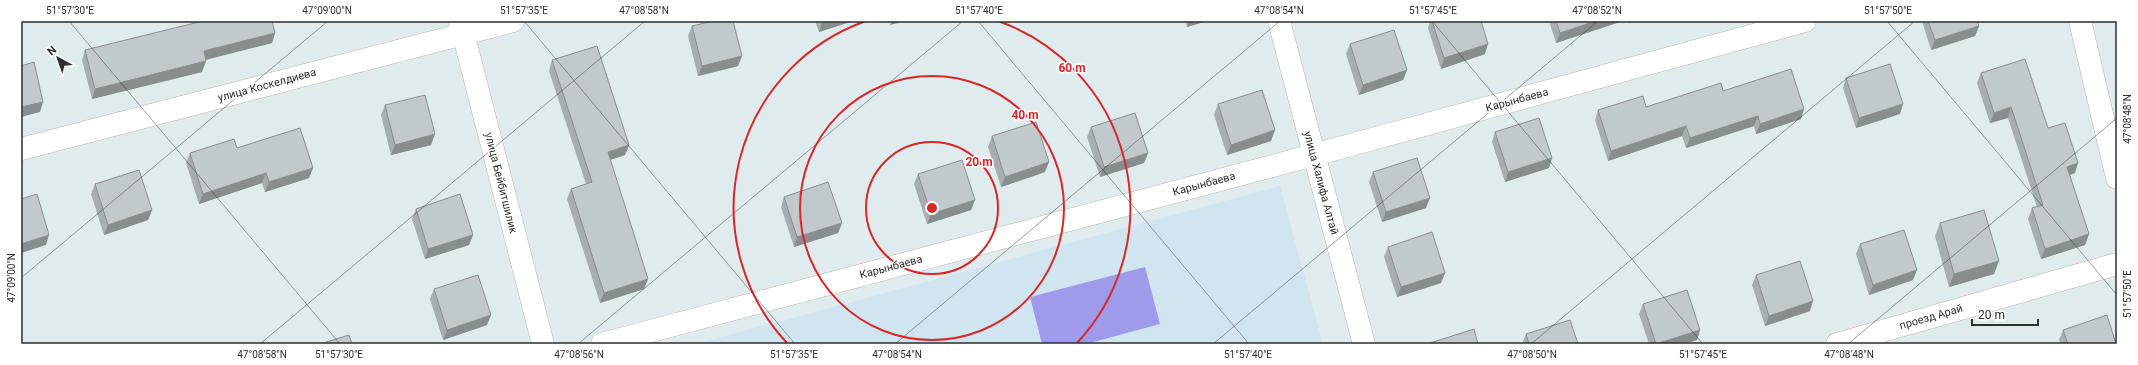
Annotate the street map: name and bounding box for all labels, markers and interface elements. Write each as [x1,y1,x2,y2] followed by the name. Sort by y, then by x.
[46,5,94,16] text: 51°57'30"E
[302,5,352,16] text: 47°09'00"N
[500,5,548,16] text: 51°57'35"E
[619,5,669,16] text: 47°08'58"N
[955,5,1003,16] text: 51°57'40"E
[1254,5,1304,16] text: 47°08'54"N
[1409,5,1457,16] text: 51°57'45"E
[1572,5,1622,16] text: 47°08'52"N
[1864,5,1912,16] text: 51°57'50"E
[38,38,78,78] north arrow
[45,43,59,58] text: N
[1058,61,1086,75] text: 60 m
[217,66,317,104] street label: улица Коскелдиева
[1484,85,1550,115] street label: Карынбаева
[2122,94,2133,144] text: 47°08'48"N
[1011,108,1039,122] text: 40 m
[1301,130,1341,236] street label: улица Халифа Алтай
[482,131,520,235] street label: улица Бейбитшилик
[965,155,993,169] text: 20 m
[1171,169,1237,199] street label: Карынбаева
[925,201,939,215] centre of rings
[858,252,924,282] street label: Карынбаева
[6,253,17,303] text: 47°09'00"N
[2122,270,2133,318] text: 51°57'50"E
[1972,301,2038,327] scale bar
[1898,302,1964,332] street label: проезд Арай
[1978,308,2005,322] text: 20 m
[237,349,287,360] text: 47°08'58"N
[315,349,363,360] text: 51°57'30"E
[554,349,604,360] text: 47°08'56"N
[770,349,818,360] text: 51°57'35"E
[872,349,922,360] text: 47°08'54"N
[1224,349,1272,360] text: 51°57'40"E
[1507,349,1557,360] text: 47°08'50"N
[1679,349,1727,360] text: 51°57'45"E
[1824,349,1874,360] text: 47°08'48"N

